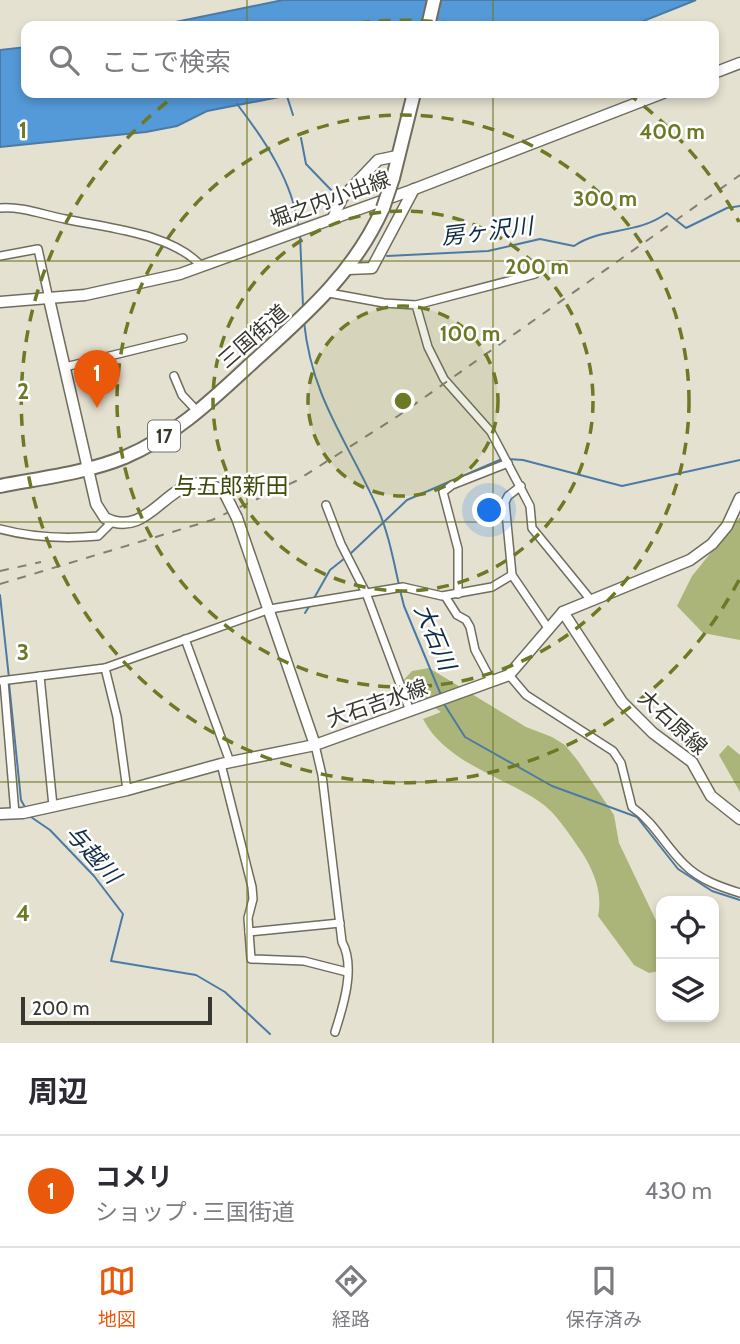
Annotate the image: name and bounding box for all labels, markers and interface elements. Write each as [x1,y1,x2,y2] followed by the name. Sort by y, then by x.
[21,21,719,98] search box
[45,41,83,79] icon: search
[101,46,231,78] text: ここで検索
[19,116,27,144] text: 1
[639,119,705,144] text: 400 m
[267,166,393,232] street label: 堀之内小出線
[573,186,637,211] text: 300 m
[440,211,537,251] water label: 房ヶ沢川
[505,254,569,279] text: 200 m
[213,299,293,373] street label: 三国街道
[440,321,500,346] text: 100 m
[74,350,120,408] pin: 1
[17,377,29,405] text: 2
[391,389,415,413] centre of rings
[148,420,180,452] road number: 17
[174,472,289,500] district label: 与五郎新田
[472,493,506,527] your location
[409,600,463,677] water label: 大石川
[17,638,29,666] text: 3
[323,674,431,732] street label: 大石吉水線
[633,685,713,759] street label: 大石原線
[60,819,128,891] water label: 与越川
[656,896,719,1022] map controls
[656,896,719,959] button: locate
[16,899,30,927] text: 4
[656,959,719,1022] button: layers
[21,994,212,1026] scale bar
[32,997,89,1020] text: 200 m
[28,1073,88,1110] text: 周辺
[95,1161,173,1193] text: コメリ
[47,1177,55,1205] text: 1
[645,1177,712,1205] text: 430 m
[95,1198,295,1226] text: ショップ · 三国街道
[98,1262,136,1331] tab: 地図
[332,1262,370,1331] tab: 経路
[566,1262,642,1331] tab: 保存済み

